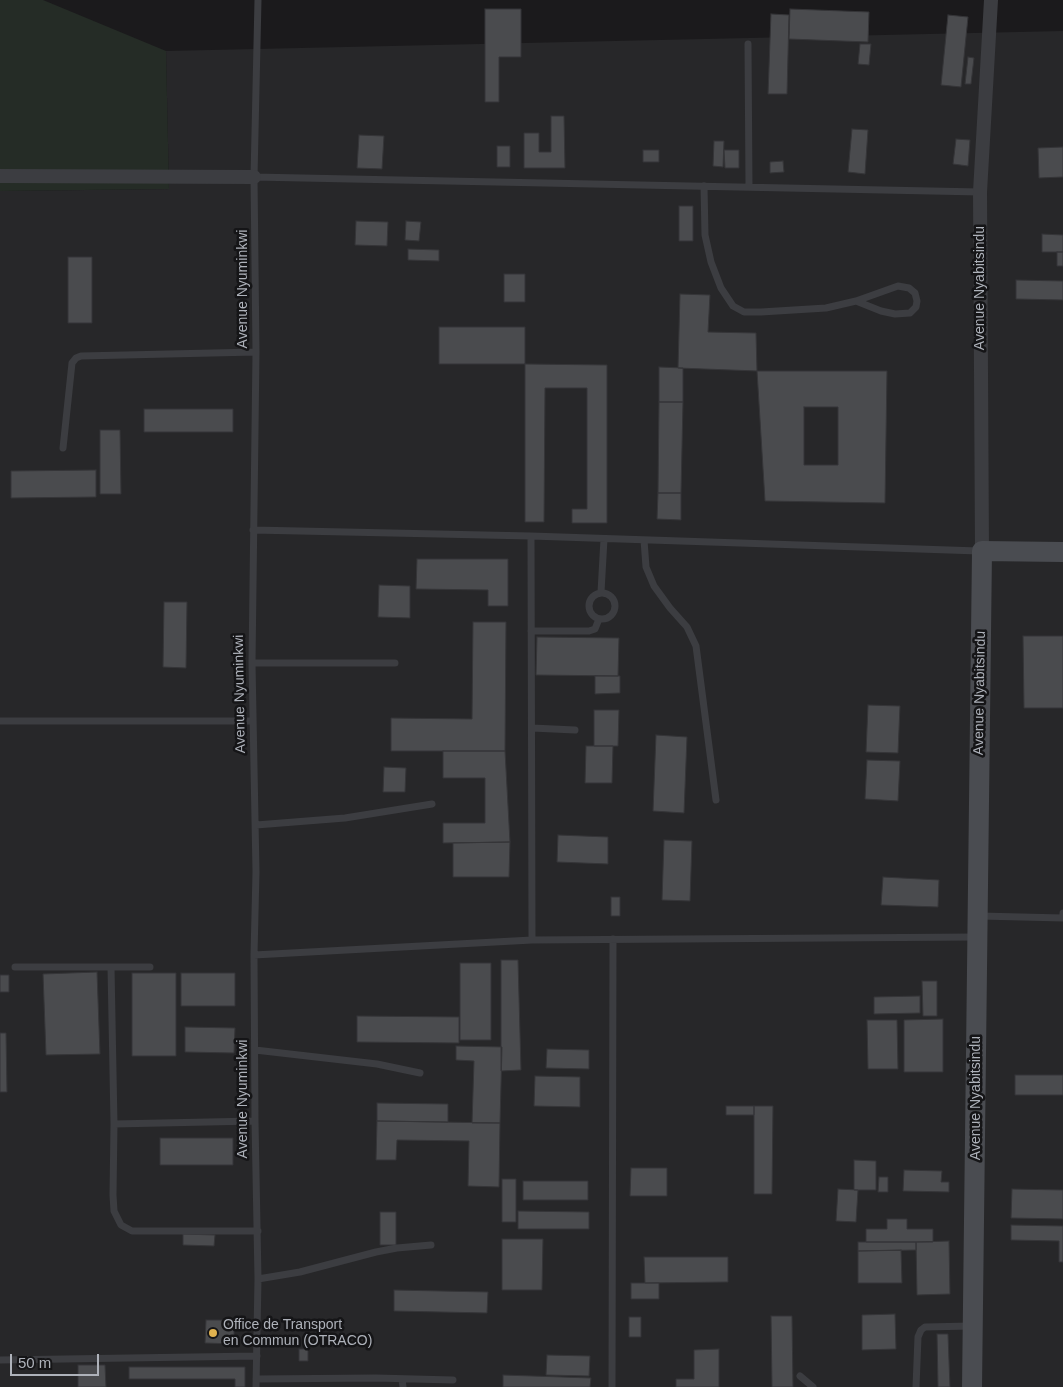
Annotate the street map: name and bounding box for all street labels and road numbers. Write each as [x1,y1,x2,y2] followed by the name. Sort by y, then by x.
[972,226,988,350] street label: Avenue Nyabitsindu
[235,230,251,348] street label: Avenue Nyuminkwi
[971,631,989,755] street label: Avenue Nyabitsindu
[231,634,249,754] street label: Avenue Nyuminkwi
[968,1036,984,1160] street label: Avenue Nyabitsindu
[235,1040,251,1158] street label: Avenue Nyuminkwi

